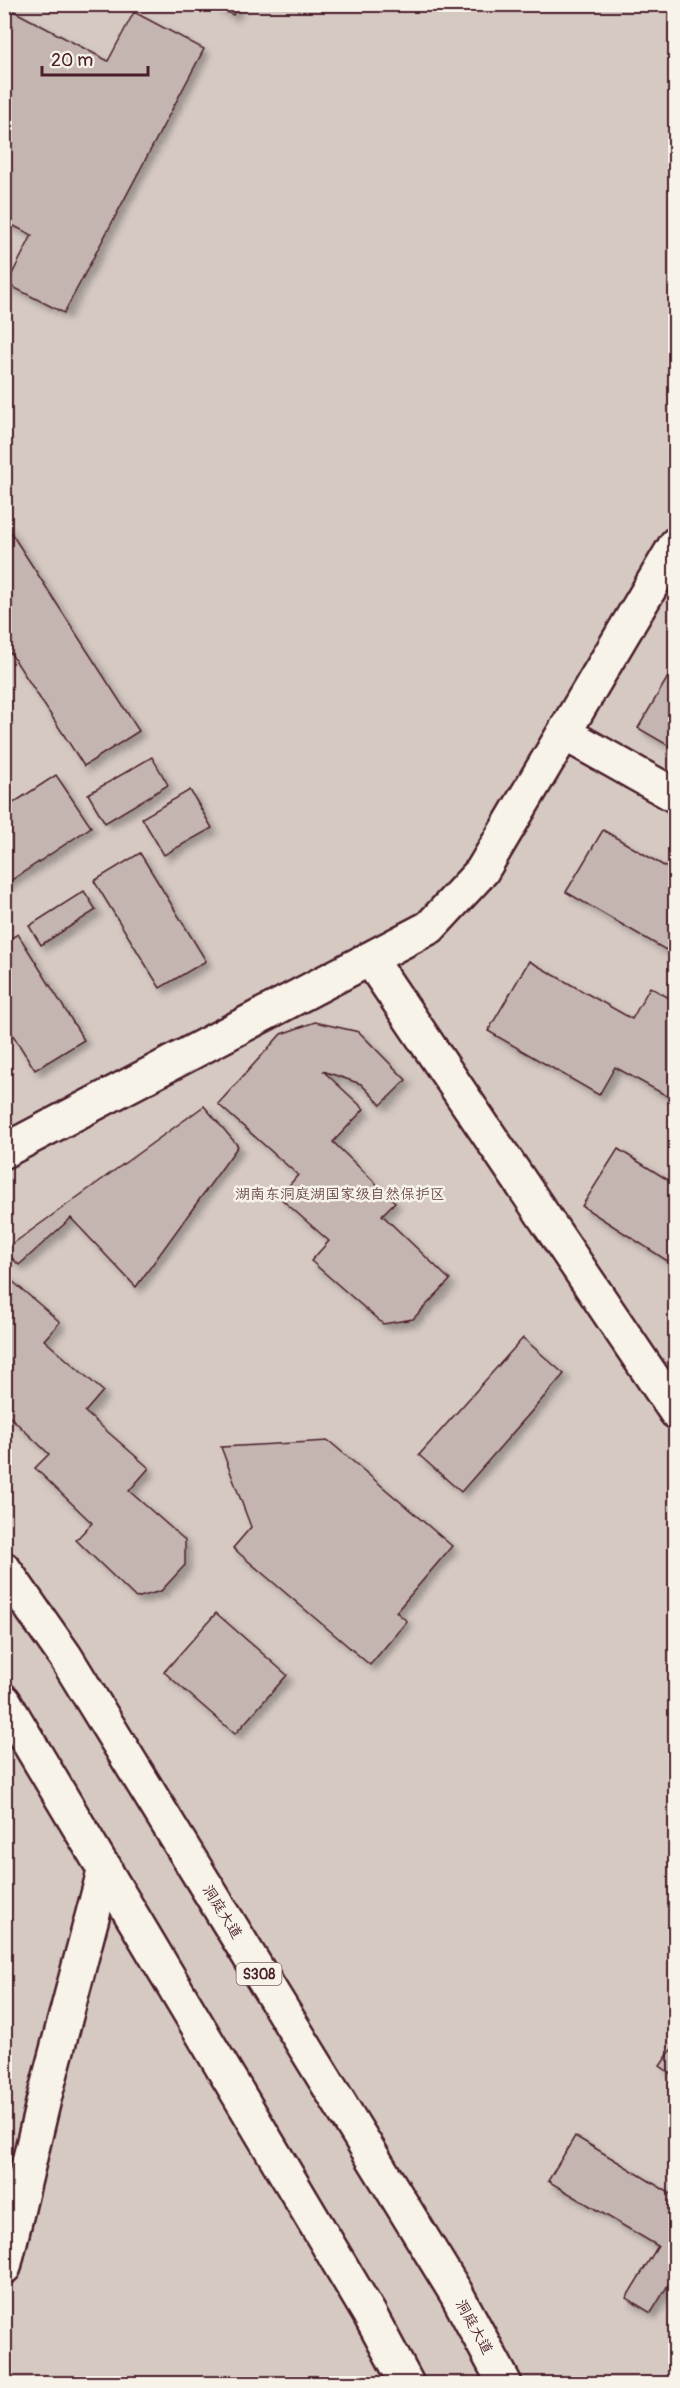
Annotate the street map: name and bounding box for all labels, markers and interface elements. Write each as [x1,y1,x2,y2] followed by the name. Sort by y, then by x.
[42,39,148,77] scale bar
[51,49,93,72] text: 20 m
[235,1185,445,1204] park label: 湖南东洞庭湖国家级自然保护区
[198,1882,246,1942] street label: 洞庭大道
[236,1963,282,1985] road number: S308
[451,2296,497,2358] street label: 洞庭大道

